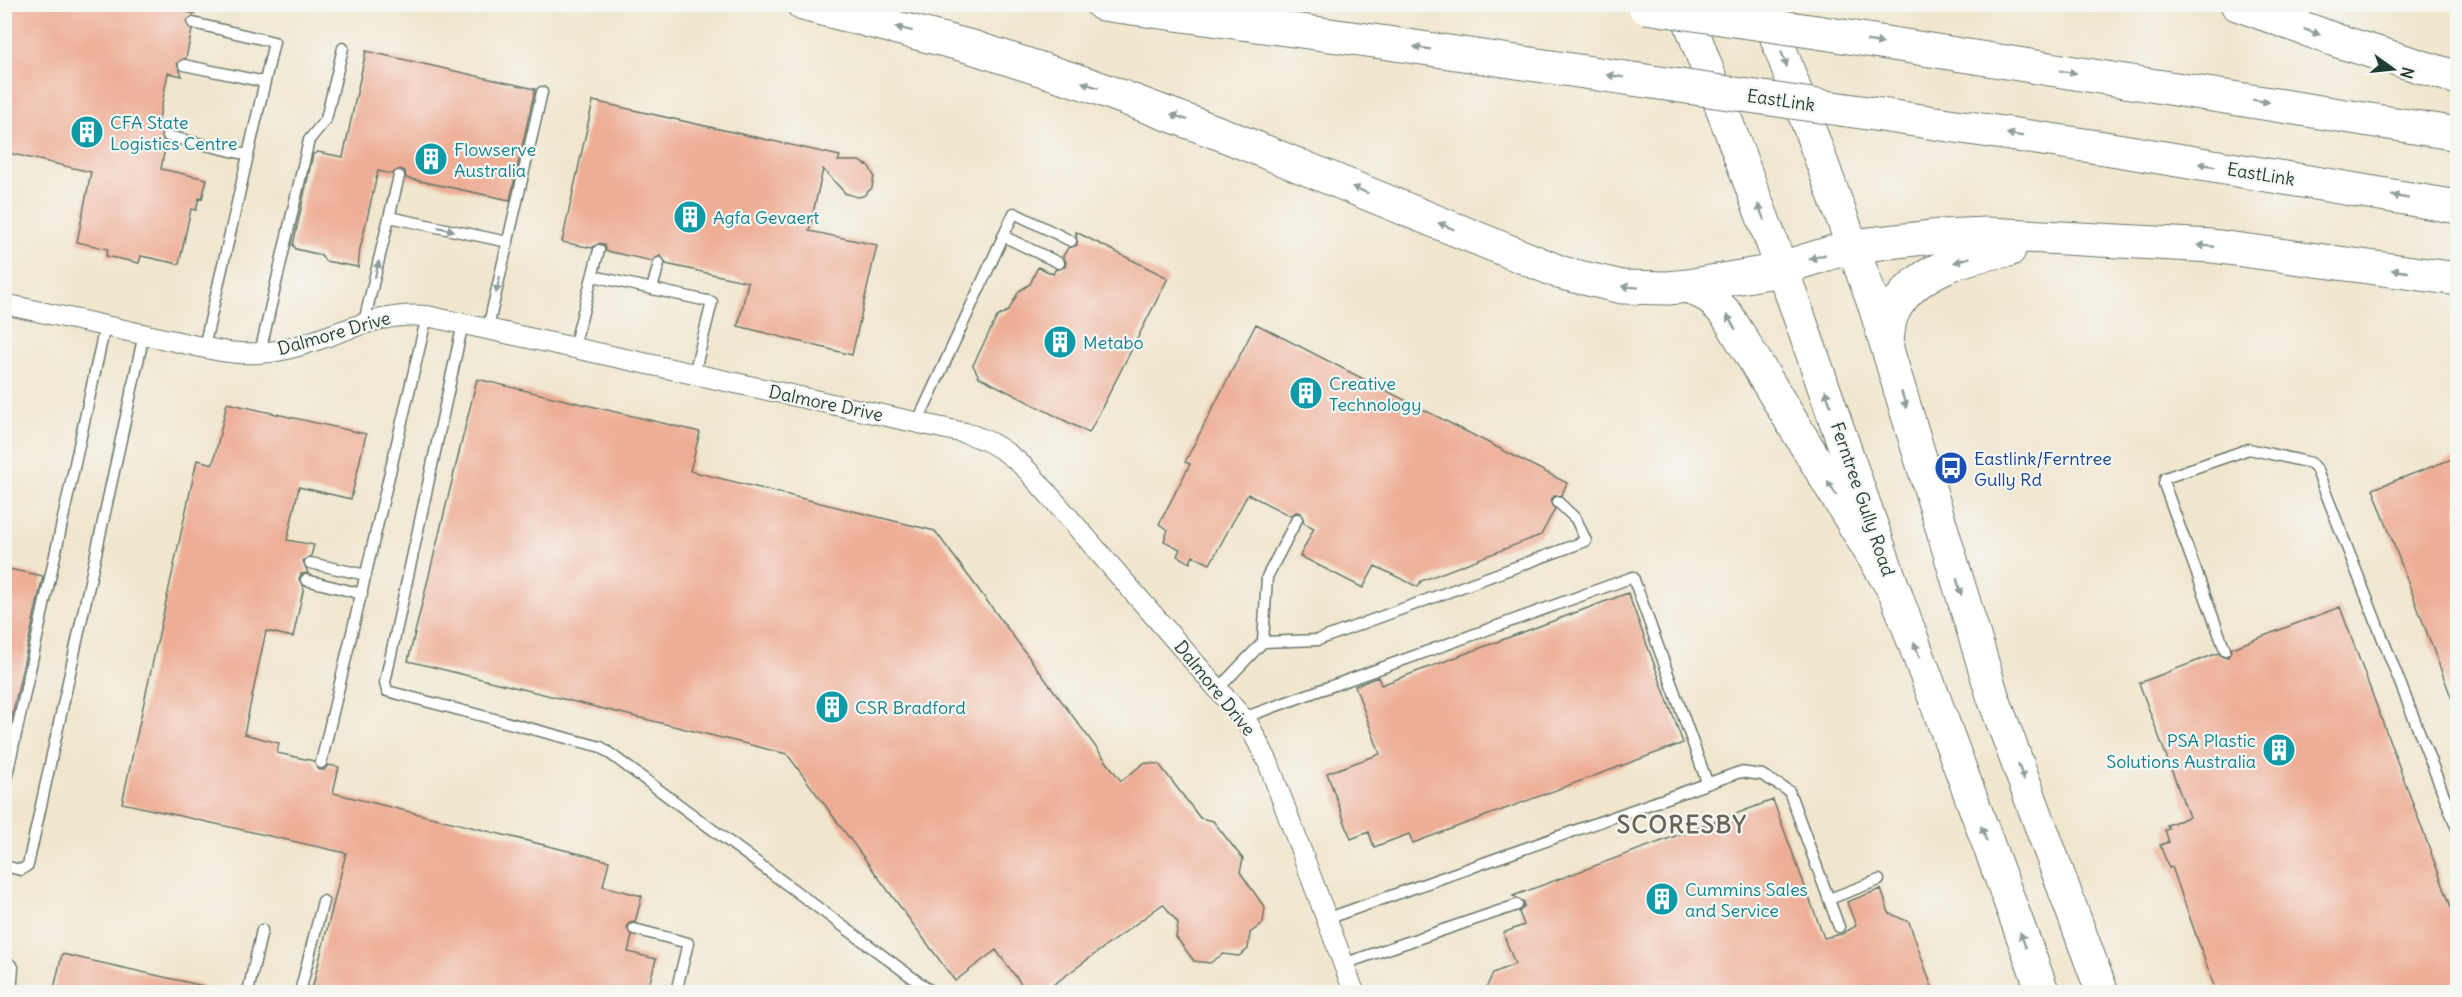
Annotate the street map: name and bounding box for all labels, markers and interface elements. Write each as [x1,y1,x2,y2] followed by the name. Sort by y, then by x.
[895,23,913,33] one-way arrow
[2303,27,2321,37] one-way arrow
[1866,38,1885,47] one-way arrow
[2363,39,2423,99] north arrow
[1412,43,1431,52] one-way arrow
[1780,50,1789,68] one-way arrow
[2396,65,2419,81] text: N
[2058,68,2077,77] one-way arrow
[1605,72,1624,81] one-way arrow
[1081,80,1099,90] one-way arrow
[1746,84,1816,116] street label: EastLink
[2251,97,2270,106] one-way arrow
[110,111,238,155] place label: CFA State Logistics Centre
[1170,112,1188,122] one-way arrow
[69,114,105,150] building icon: CFA State Logistics Centre
[2005,130,2024,139] one-way arrow
[454,138,536,182] place label: Flowserve Australia
[413,141,449,177] building icon: Flowserve Australia
[2225,157,2297,191] street label: EastLink
[2198,160,2217,169] one-way arrow
[1350,185,1368,195] one-way arrow
[2390,192,2409,201] one-way arrow
[672,199,708,235] building icon: Agfa Gevaert
[1755,203,1765,221] one-way arrow
[713,206,819,229] place label: Agfa Gevaert
[1436,221,1454,231] one-way arrow
[437,225,456,234] one-way arrow
[2197,241,2216,251] one-way arrow
[1808,253,1826,262] one-way arrow
[1953,255,1971,265] one-way arrow
[372,260,382,279] one-way arrow
[2390,266,2409,275] one-way arrow
[493,276,502,295] one-way arrow
[1620,283,1639,292] one-way arrow
[275,306,393,360] street label: Dalmore Drive
[1725,314,1736,330] one-way arrow
[1042,324,1078,360] building icon: Metabo
[1083,331,1144,354] place label: Metabo
[1329,372,1421,416] place label: Creative Technology
[1288,375,1324,411] building icon: Creative Technology
[767,380,885,426] street label: Dalmore Drive
[1822,389,1832,407] one-way arrow
[1900,391,1909,409] one-way arrow
[1826,419,1900,579] street label: Ferntree Gully Road
[1974,447,2112,491] place label: Eastlink/Ferntree Gully Rd
[1933,450,1969,486] bus stop icon: Eastlink/Ferntree Gully Rd
[1827,480,1838,496] one-way arrow
[1955,578,1965,596] one-way arrow
[1169,636,1261,740] street label: Dalmore Drive
[1911,641,1921,659] one-way arrow
[814,689,850,725] building icon: CSR Bradford
[855,696,966,719] place label: CSR Bradford
[2106,729,2256,773] place label: PSA Plastic Solutions Australia
[2261,732,2297,768] building icon: PSA Plastic Solutions Australia
[2016,763,2026,781] one-way arrow
[1617,809,1747,839] district label: SCORESBY
[1978,824,1988,842] one-way arrow
[1685,878,1808,922] place label: Cummins Sales and Service
[1644,881,1680,917] building icon: Cummins Sales and Service
[2018,931,2028,949] one-way arrow

